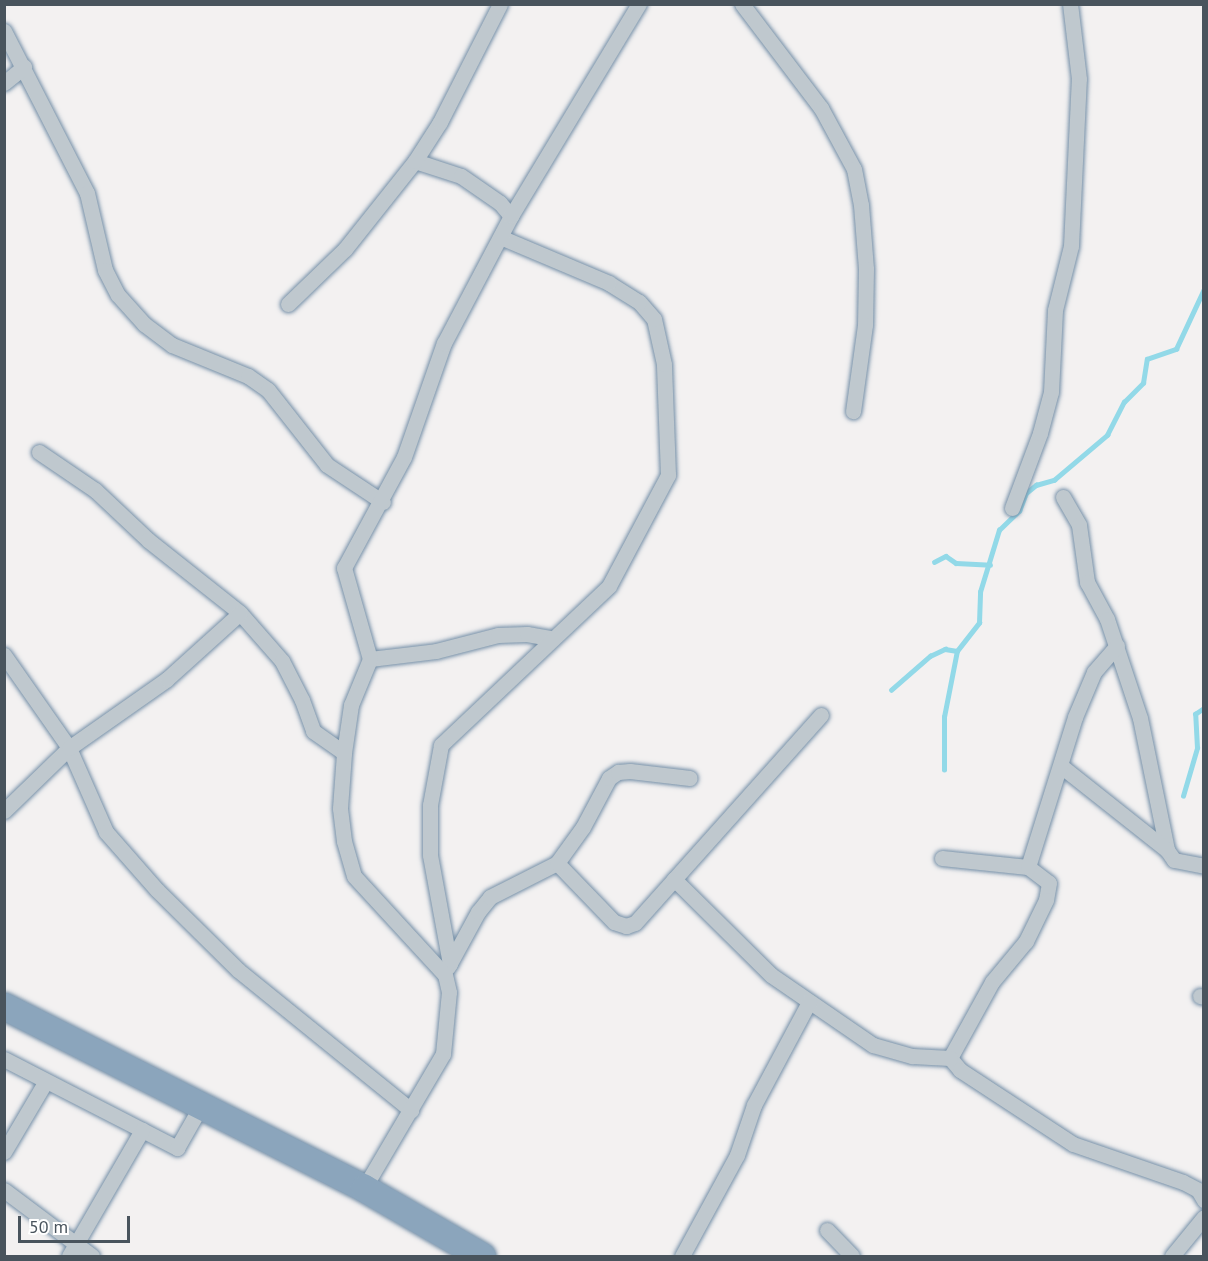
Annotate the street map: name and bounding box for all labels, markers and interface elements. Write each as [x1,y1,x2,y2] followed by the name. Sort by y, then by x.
[21,1204,134,1242] scale bar
[29,1215,68,1238] text: 50 m

